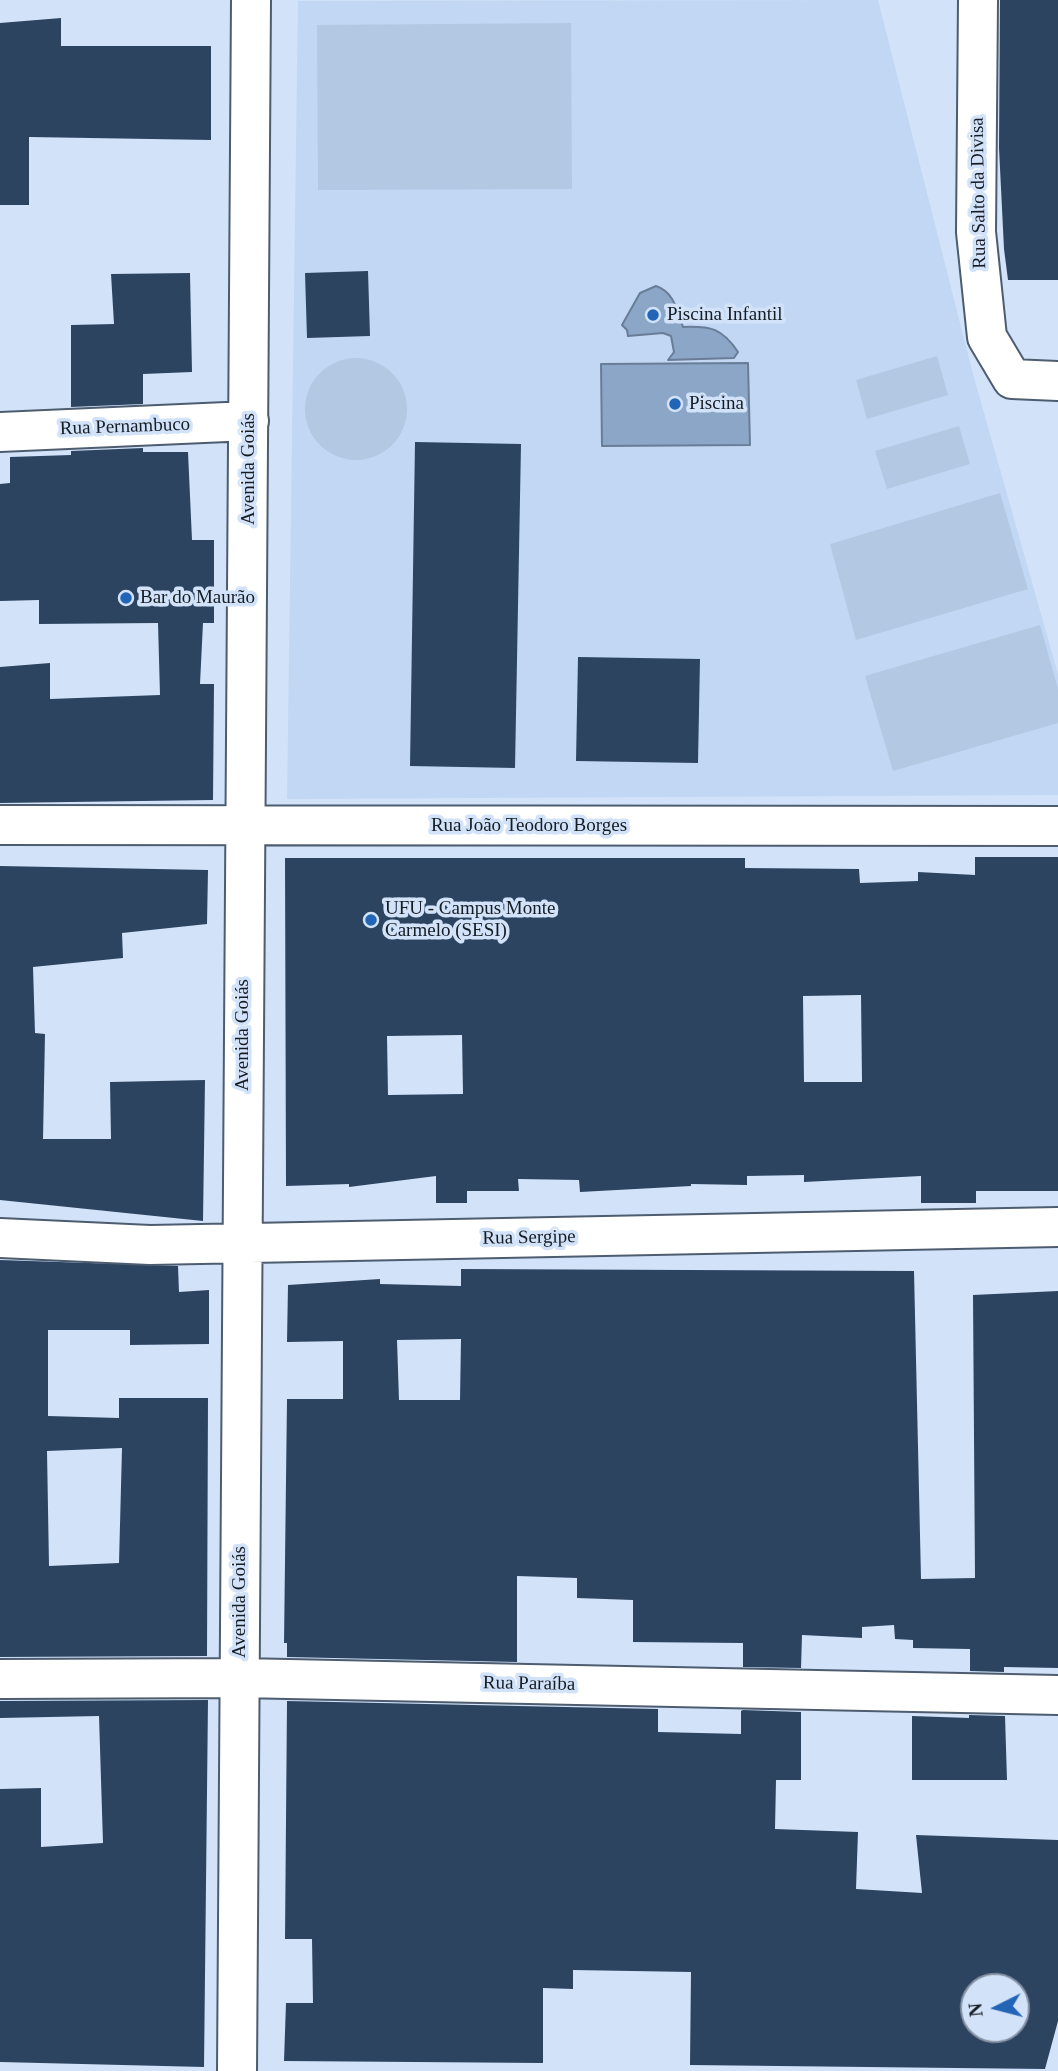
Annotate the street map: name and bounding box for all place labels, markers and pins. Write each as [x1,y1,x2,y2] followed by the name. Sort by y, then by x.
[667,304,783,326] place label: Piscina Infantil
[645,307,661,323] marker: Piscina Infantil
[689,393,744,415] place label: Piscina
[667,396,683,412] marker: Piscina
[140,587,255,609] place label: Bar do Maurão
[118,590,134,606] marker: Bar do Maurão
[385,898,555,942] place label: UFU - Campus Monte Carmelo (SESI)
[363,912,379,928] marker: UFU - Campus Monte Carmelo (SESI)

